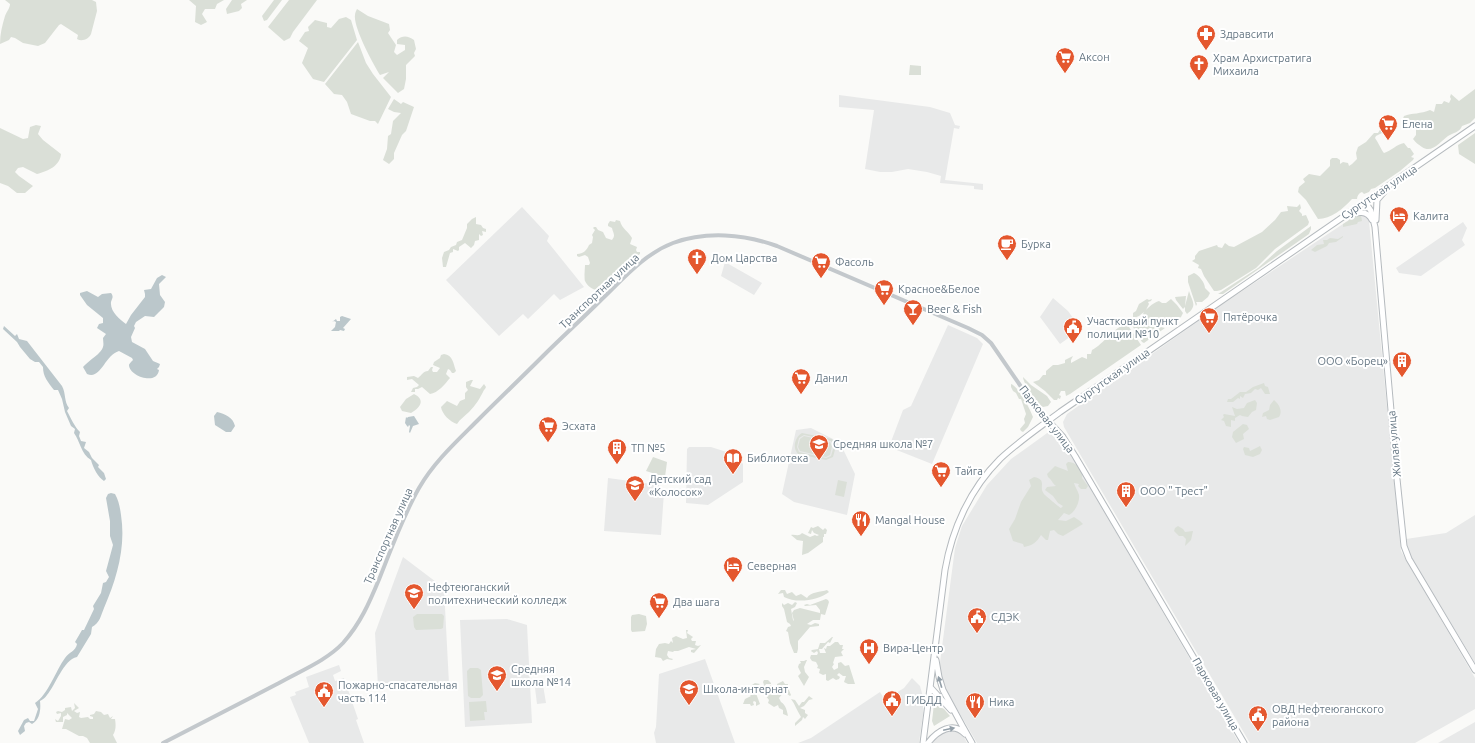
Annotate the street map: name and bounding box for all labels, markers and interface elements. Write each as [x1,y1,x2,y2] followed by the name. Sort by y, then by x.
[1195,23,1217,51] pharmacy icon: Здравсити
[1220,28,1274,40] place label: Здравсити
[1054,46,1076,74] supermarket icon: Аксон
[1079,51,1110,63] place label: Аксон
[1213,52,1312,77] place label: Храм Архистратига Михаила
[1188,53,1210,81] church icon: Храм Архистратига Михаила
[1377,113,1399,141] supermarket icon: Елена
[1402,118,1433,130] place label: Елена
[1339,162,1419,222] street label: Сургутская улица
[1388,205,1410,233] hotel icon: Калита
[1413,210,1449,222] place label: Калита
[996,233,1018,261] cafe icon: Бурка
[1021,238,1051,250] place label: Бурка
[686,247,708,275] church icon: Дом Царства
[557,251,641,331] street label: Транспортная улица
[810,251,832,279] supermarket icon: Фасоль
[711,252,777,264] place label: Дом Царства
[835,256,874,268] place label: Фасоль
[873,278,895,306] supermarket icon: Красное&Белое
[898,283,980,295] place label: Красное&Белое
[902,298,924,326] bar icon: Beer & Fish
[927,303,982,315] place label: Beer & Fish
[1198,306,1220,334] supermarket icon: Пятёрочка
[1223,311,1277,323] place label: Пятёрочка
[1087,315,1179,340] place label: Участковый пункт полиции №10
[1062,316,1084,344] public building icon: Участковый пункт полиции №10
[1072,346,1152,406] street label: Сургутская улица
[1391,350,1413,378] building icon: ООО «Борец»
[1317,355,1388,367] place label: ООО «Борец»
[790,367,812,395] supermarket icon: Данил
[815,372,848,384] place label: Данил
[1017,383,1077,455] street label: Парковая улица
[1385,410,1403,478] street label: Жилая улица
[537,415,559,443] supermarket icon: Эсхата
[562,420,596,432] place label: Эсхата
[808,433,830,461] school or university icon: Средняя школа №7
[606,437,628,465] building icon: ТП №5
[833,438,933,450] place label: Средняя школа №7
[631,442,666,454] place label: ТП №5
[722,447,744,475] library icon: Библиотека
[747,452,808,464] place label: Библиотека
[930,460,952,488] supermarket icon: Тайга
[955,465,983,477] place label: Тайга
[649,473,712,498] place label: Детский сад «Колосок»
[624,474,646,502] school or university icon: Детский сад «Колосок»
[1115,480,1137,508] building icon: ООО " Трест"
[1140,485,1208,497] place label: ООО " Трест"
[361,486,415,586] street label: Транспортная улица
[850,509,872,537] restaurant icon: Mangal House
[875,514,945,526] place label: Mangal House
[722,555,744,583] hotel icon: Северная
[747,560,796,572] place label: Северная
[428,581,567,606] place label: Нефтеюганский политехнический колледж
[403,582,425,610] school or university icon: Нефтеюганский политехнический колледж
[648,591,670,619] supermarket icon: Два шага
[673,596,720,608] place label: Два шага
[966,606,988,634] public building icon: СДЭК
[991,611,1019,623] place label: СДЭК
[858,637,880,665] hospital icon: Вира-Центр
[883,642,943,654] place label: Вира-Центр
[1190,656,1242,732] street label: Парковая улица
[511,663,571,688] place label: Средняя школа №14
[486,664,508,692] school or university icon: Средняя школа №14
[937,675,943,687] one-way arrow
[678,678,700,706] school or university icon: Школа-интернат
[338,679,457,704] place label: Пожарно-спасательная часть 114
[313,680,335,708] public building icon: Пожарно-спасательная часть 114
[703,683,788,695] place label: Школа-интернат
[881,689,903,717] public building icon: ГИБДД
[964,691,986,719] restaurant icon: Ника
[906,694,942,706] place label: ГИБДД
[989,696,1015,708] place label: Ника
[1272,703,1384,728] place label: ОВД Нефтеюганского района
[1247,704,1269,732] public building icon: ОВД Нефтеюганского района
[942,726,955,732] one-way arrow

